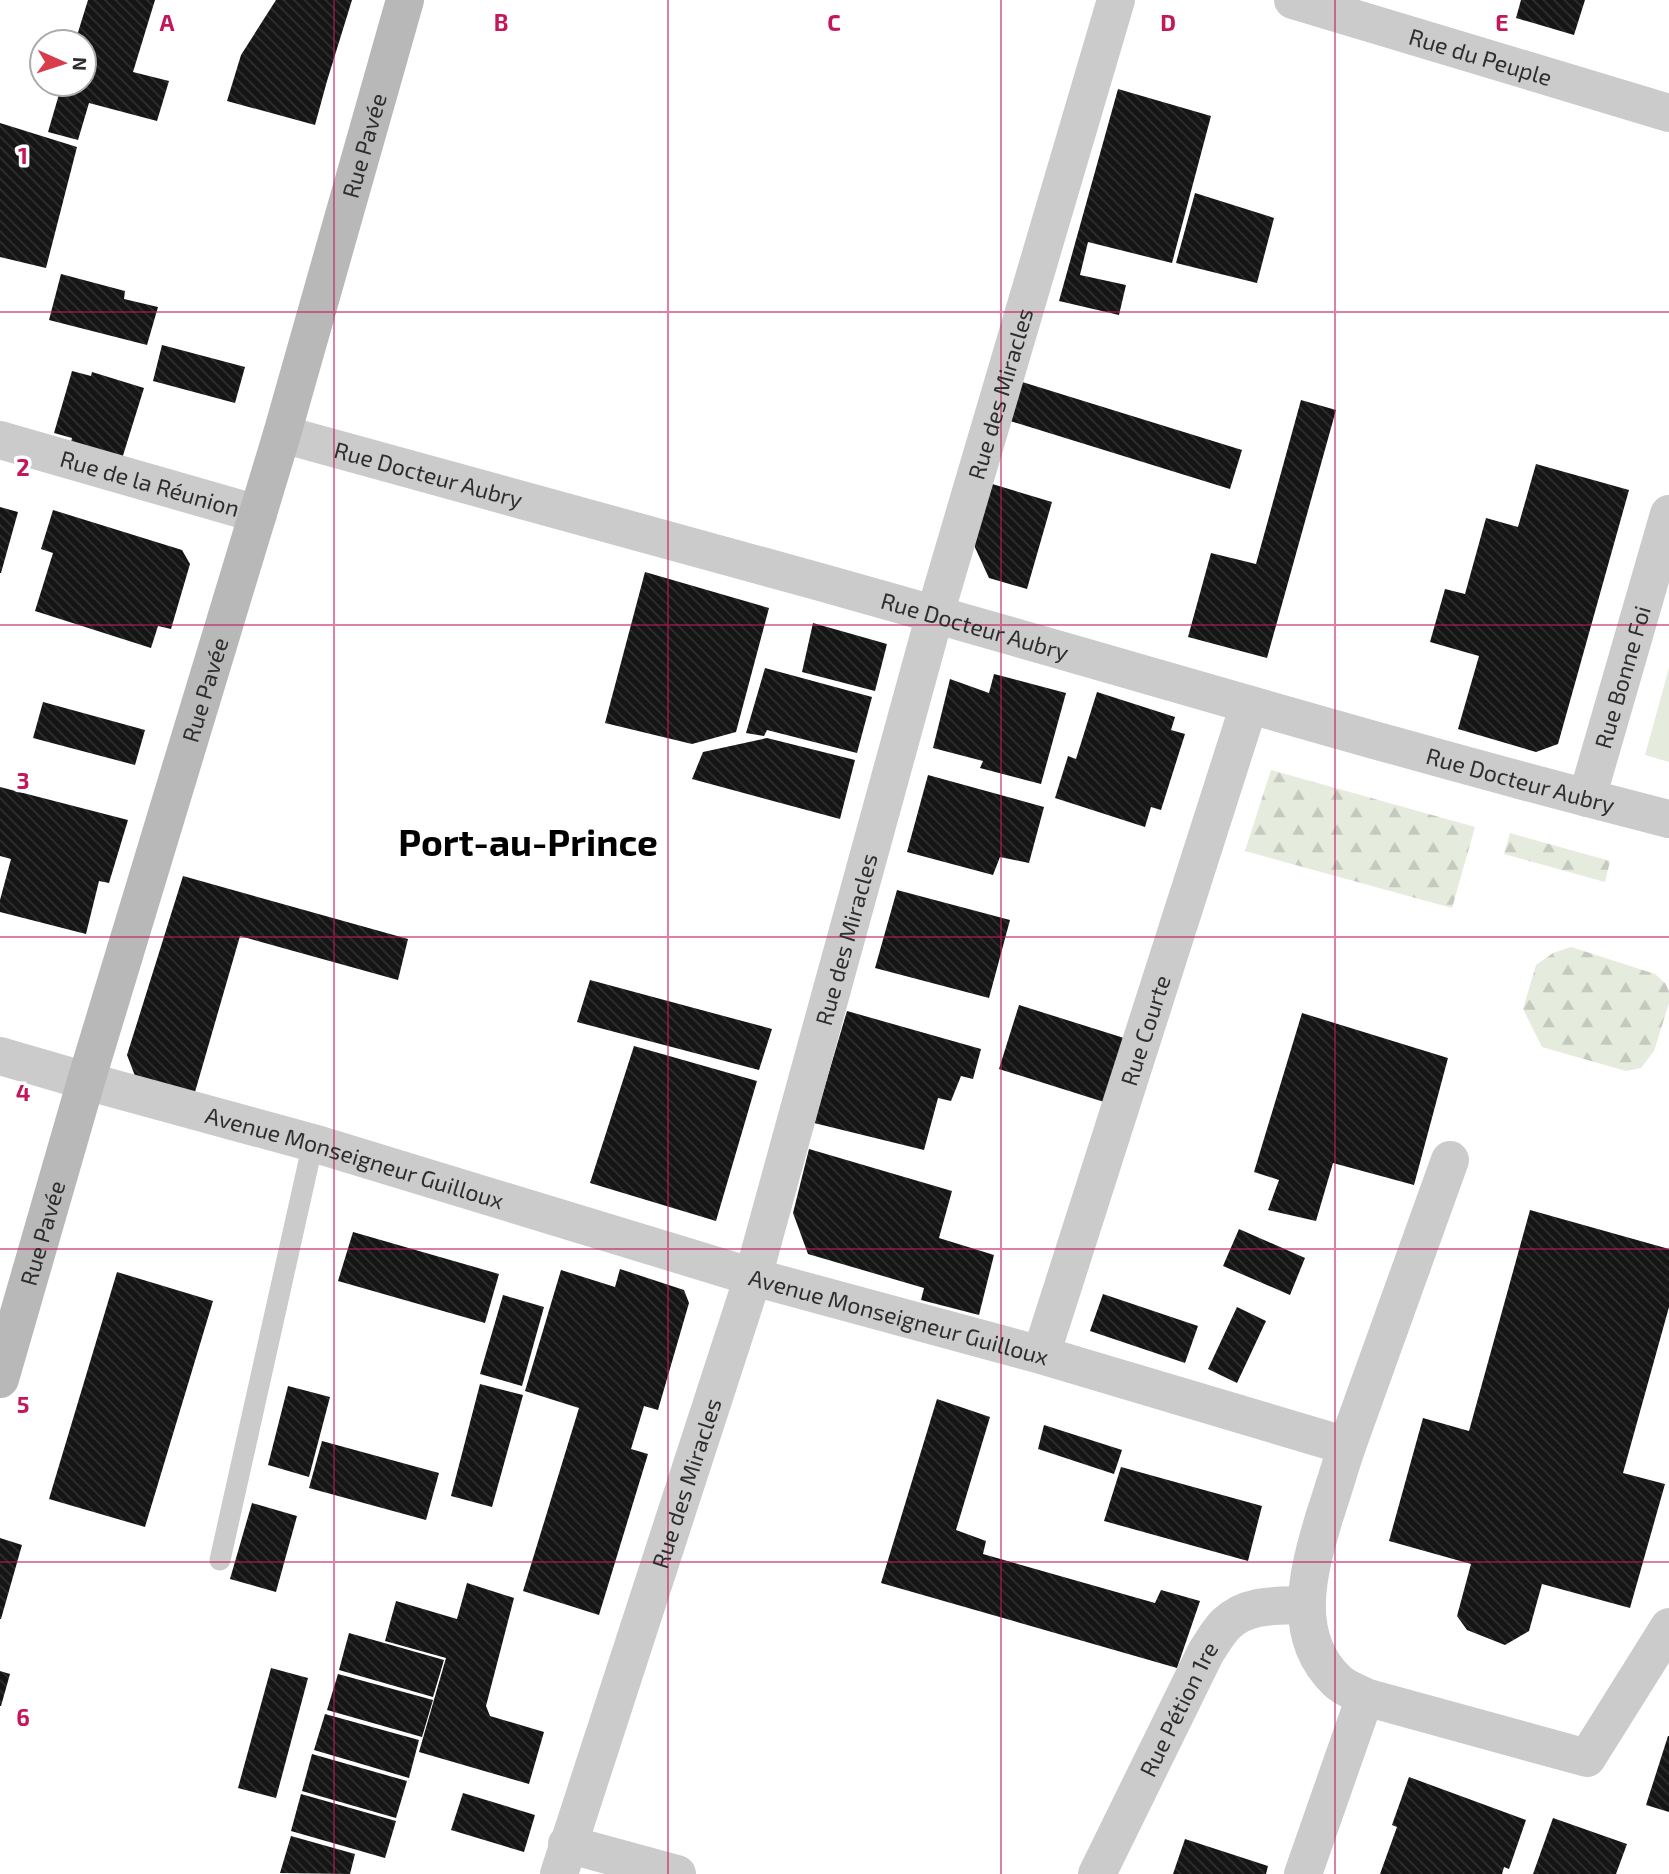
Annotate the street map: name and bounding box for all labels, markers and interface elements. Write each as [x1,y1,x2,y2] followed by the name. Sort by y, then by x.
[159,8,175,36] text: A
[494,8,508,36] text: B
[827,8,841,36] text: C
[1160,8,1176,36] text: D
[1495,8,1509,36] text: E
[1406,22,1555,91] street label: Rue du Peuple
[28,28,98,98] north arrow
[69,56,92,71] text: N
[336,90,392,201] street label: Rue Pavée
[18,141,28,169] text: 1
[961,305,1038,483] street label: Rue des Miracles
[331,435,526,513] street label: Rue Docteur Aubry
[57,444,243,522] street label: Rue de la Réunion
[16,453,30,481] text: 2
[878,586,1072,666] street label: Rue Docteur Aubry
[1588,602,1656,752] street label: Rue Bonne Foi
[176,634,234,745] street label: Rue Pavée
[1423,741,1618,819] street label: Rue Docteur Aubry
[16,766,30,794] text: 3
[398,819,658,863] district label: Port-au-Prince
[809,850,883,1028] street label: Rue des Miracles
[1114,971,1176,1089] street label: Rue Courte
[16,1078,30,1106] text: 4
[203,1100,507,1214] street label: Avenue Monseigneur Guilloux
[14,1177,71,1289] street label: Rue Pavée
[746,1263,1052,1371] street label: Avenue Monseigneur Guilloux
[17,1390,29,1418] text: 5
[645,1395,727,1572] street label: Rue des Miracles
[1133,1636,1223,1781] street label: Rue Pétion 1re
[16,1703,30,1731] text: 6

